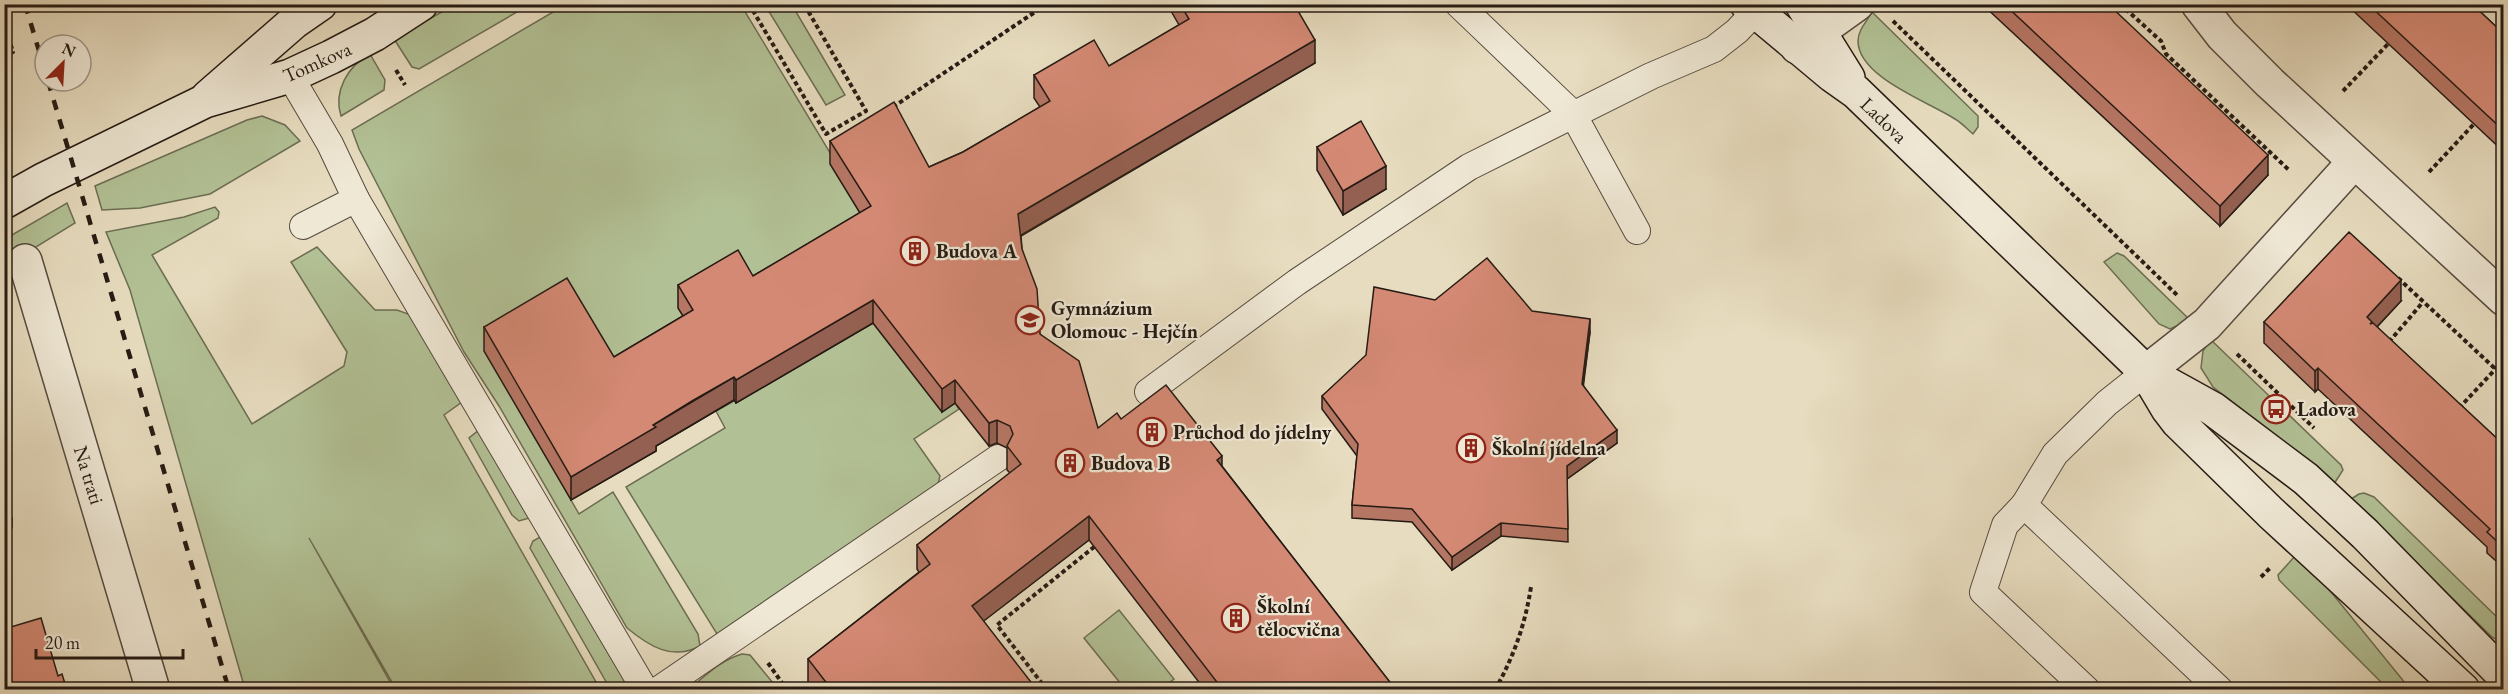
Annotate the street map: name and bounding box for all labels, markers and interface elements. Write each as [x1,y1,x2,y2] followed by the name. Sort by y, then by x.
[33,33,93,93] north arrow
[279,35,355,89] street label: Tomkova
[59,38,79,62] text: N
[1855,91,1913,149] street label: Ladova
[899,235,931,267] building icon: Budova A
[936,238,1018,264] place label: Budova A
[1051,295,1198,344] place label: Gymnázium Olomouc - Hejčín
[1014,304,1046,336] school or university icon: Gymnázium Olomouc - Hejčín
[2260,393,2292,425] bus stop icon: Ladova
[2297,396,2356,422] place label: Ladova
[1136,416,1168,448] building icon: Průchod do jídelny
[1173,419,1332,445] place label: Průchod do jídelny
[1455,432,1487,464] building icon: Školní jídelna
[1492,435,1606,461] place label: Školní jídelna
[68,443,110,508] street label: Na trati
[1054,447,1086,479] building icon: Budova B
[1091,450,1170,476] place label: Budova B
[1257,593,1340,642] place label: Školní tělocvična
[1220,602,1252,634] building icon: Školní tělocvična
[36,622,183,660] scale bar
[45,631,80,654] text: 20 m

